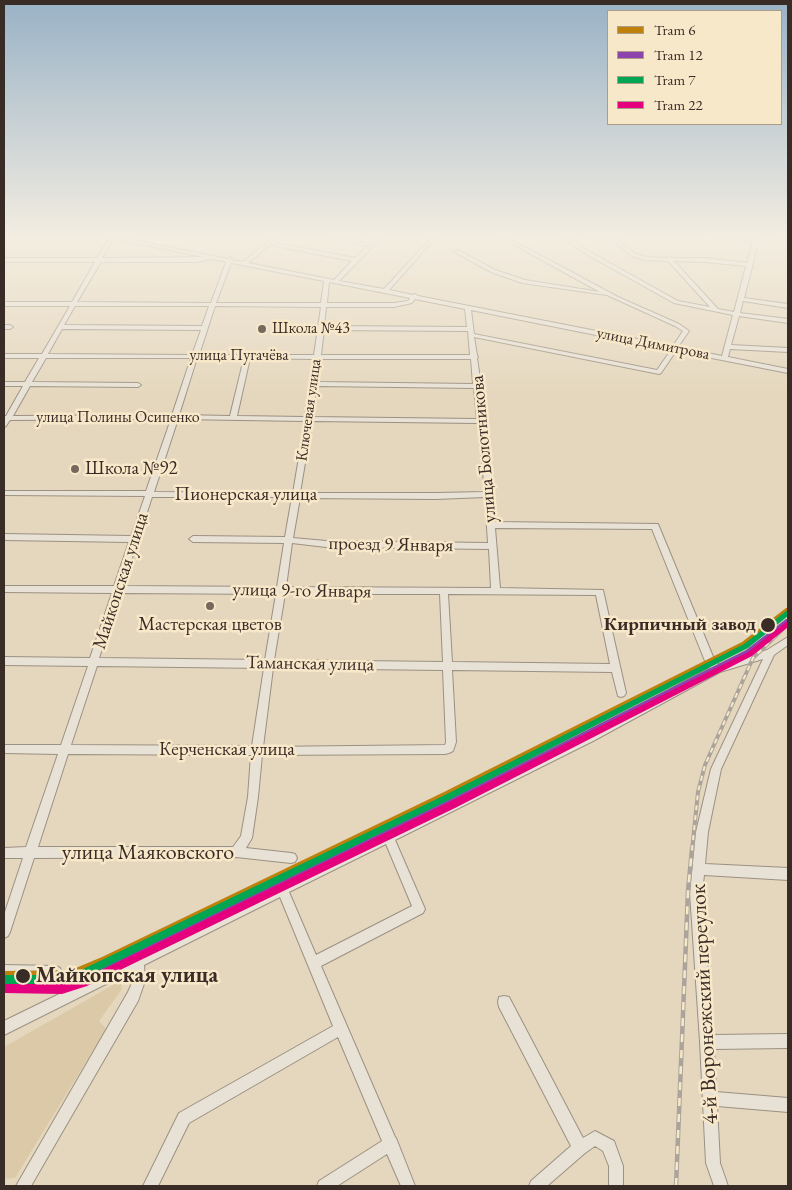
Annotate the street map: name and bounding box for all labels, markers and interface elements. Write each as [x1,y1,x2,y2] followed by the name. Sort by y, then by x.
[607,10,782,125] legend
[654,20,695,39] text: Tram 6
[654,45,703,64] text: Tram 12
[654,70,695,89] text: Tram 7
[654,95,703,114] text: Tram 22
[272,319,350,339] place label: Школа №43
[256,323,268,335] marker: Школа №43
[595,324,711,364] street label: улица Димитрова
[189,346,289,366] street label: улица Пугачёва
[292,358,326,462] street label: Ключевая улица
[466,374,502,524] street label: улица Болотникова
[36,408,200,428] street label: улица Полины Осипенко
[85,458,178,480] place label: Школа №92
[69,463,81,475] marker: Школа №92
[175,484,317,506] street label: Пионерская улица
[88,510,154,652] street label: Майкопская улица
[328,533,454,557] street label: проезд 9 Января
[232,578,372,604] street label: улица 9-го Января
[204,600,216,612] marker: Мастерская цветов
[138,614,282,636] place label: Мастерская цветов
[604,614,756,636] place label: Кирпичный завод
[759,616,777,634] marker: Кирпичный завод
[246,651,374,677] street label: Таманская улица
[159,739,295,761] street label: Керченская улица
[62,840,234,866] street label: улица Маяковского
[686,883,724,1125] street label: 4-й Воронежский переулок
[36,963,218,989] place label: Майкопская улица
[14,967,32,985] marker: Майкопская улица

